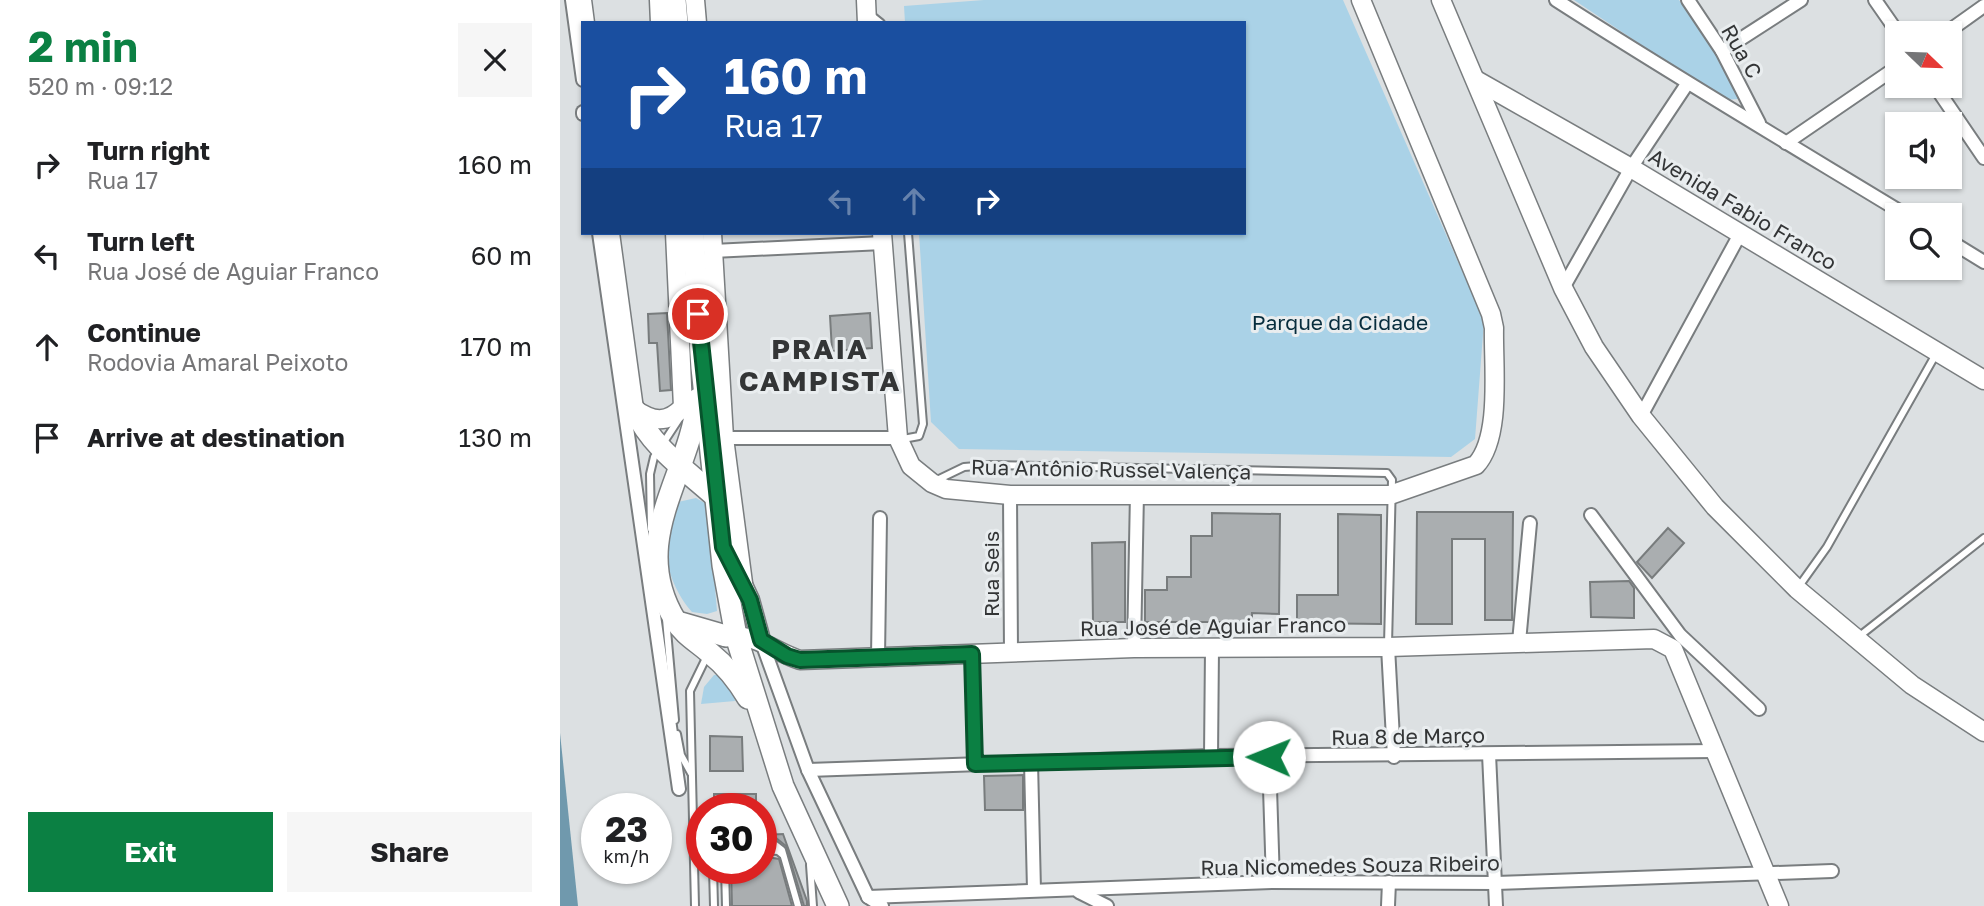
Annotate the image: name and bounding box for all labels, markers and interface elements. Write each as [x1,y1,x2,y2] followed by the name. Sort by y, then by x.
[1716,19,1768,83] street label: Rua C
[28,21,138,71] text: 2 min
[1885,21,1962,98] north arrow
[1885,21,1962,280] map controls
[458,23,532,97] button: close
[724,46,867,105] text: 160 m
[609,49,700,140] icon: right
[28,72,173,100] text: 520 m · 09:12
[724,106,823,144] text: Rua 17
[1885,112,1962,189] button: sound
[87,135,210,166] text: Turn right
[1644,143,1842,275] street label: Avenida Fabio Franco
[28,146,66,184] icon: right
[458,149,532,180] text: 160 m
[87,166,158,194] text: Rua 17
[822,182,860,220] icon: left
[895,182,933,220] icon: ahead
[968,182,1006,220] icon: right
[1885,203,1962,280] button: search
[87,226,195,257] text: Turn left
[28,237,66,275] icon: left
[471,240,532,271] text: 60 m
[87,257,379,285] text: Rua José de Aguiar Franco
[668,284,728,344] pin
[679,295,717,333] icon: arrive
[1252,309,1428,335] park label: Parque da Cidade
[87,317,201,348] text: Continue
[28,328,66,366] icon: ahead
[460,331,532,362] text: 170 m
[739,332,901,397] district label: PRAIA CAMPISTA
[87,348,348,376] text: Rodovia Amaral Peixoto
[28,419,66,457] icon: arrive
[87,422,345,453] text: Arrive at destination
[459,422,532,453] text: 130 m
[971,454,1251,484] street label: Rua Antônio Russel Valença
[978,531,1004,617] street label: Rua Seis
[1080,611,1346,641] street label: Rua José de Aguiar Franco
[1232,720,1306,794] position arrow
[1331,722,1485,750] street label: Rua 8 de Março
[686,793,777,884] speed limit sign: 30
[605,808,648,850] text: 23
[28,812,273,892] button: Exit
[287,812,532,892] button: Share
[604,845,649,867] text: km/h
[1200,849,1500,881] street label: Rua Nicomedes Souza Ribeiro

